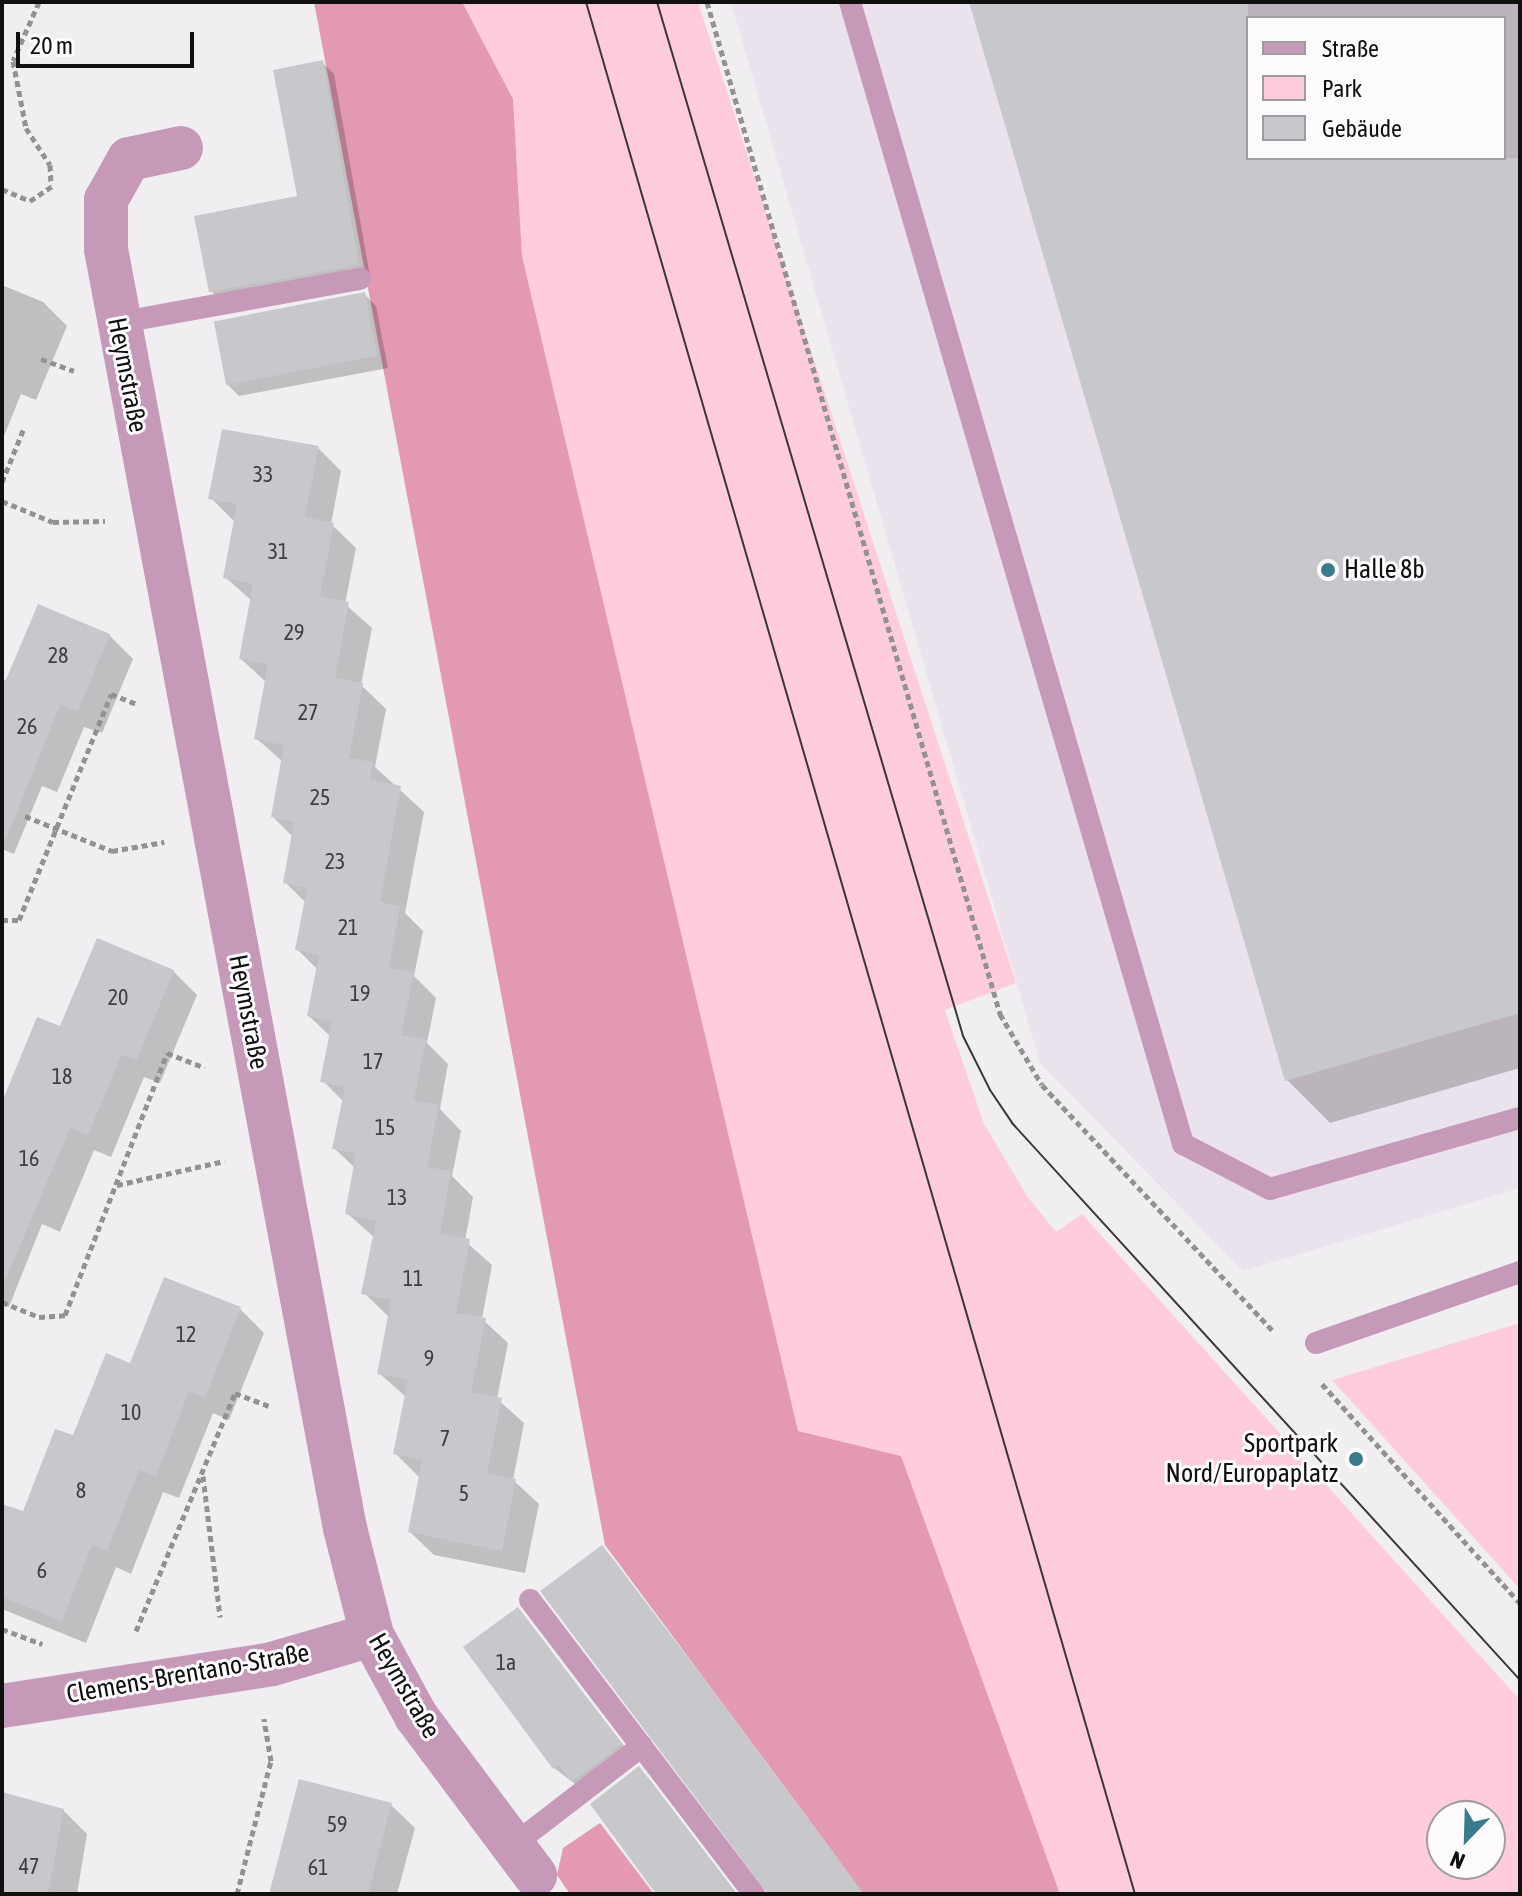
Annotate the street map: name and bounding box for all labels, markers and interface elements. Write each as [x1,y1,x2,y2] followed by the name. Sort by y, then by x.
[20,16,198,66] scale bar
[1246,16,1506,160] legend
[30,32,73,59] text: 20 m
[1322,35,1379,62] text: Straße
[1322,75,1362,102] text: Park
[1322,115,1402,142] text: Gebäude
[101,315,153,435] street label: Heymstraße
[253,462,273,488] house number: 33
[268,539,288,565] house number: 31
[1344,554,1425,586] place label: Halle 8b
[1319,561,1337,579] marker: Halle 8b
[284,620,304,646] house number: 29
[48,643,68,669] house number: 28
[298,700,318,726] house number: 27
[17,714,37,740] house number: 26
[310,785,330,811] house number: 25
[325,849,345,875] house number: 23
[338,915,358,941] house number: 21
[222,952,274,1072] street label: Heymstraße
[350,981,370,1007] house number: 19
[108,985,128,1011] house number: 20
[363,1049,383,1075] house number: 17
[52,1064,72,1090] house number: 18
[375,1115,395,1141] house number: 15
[19,1146,39,1172] house number: 16
[387,1185,407,1211] house number: 13
[403,1266,423,1292] house number: 11
[176,1322,196,1348] house number: 12
[424,1346,434,1372] house number: 9
[121,1400,141,1426] house number: 10
[440,1426,450,1452] house number: 7
[1166,1428,1338,1490] place label: Sportpark Nord/Europaplatz
[1345,1448,1367,1470] marker: Sportpark Nord/Europaplatz
[76,1478,86,1504] house number: 8
[459,1481,469,1507] house number: 5
[37,1558,47,1584] house number: 6
[361,1628,447,1744] street label: Heymstraße
[64,1637,312,1711] street label: Clemens-Brentano-Straße
[496,1650,516,1676] house number: 1a
[1426,1800,1506,1880] north arrow
[327,1812,347,1838] house number: 59
[1446,1846,1468,1875] text: N
[19,1854,39,1880] house number: 47
[308,1855,328,1881] house number: 61

